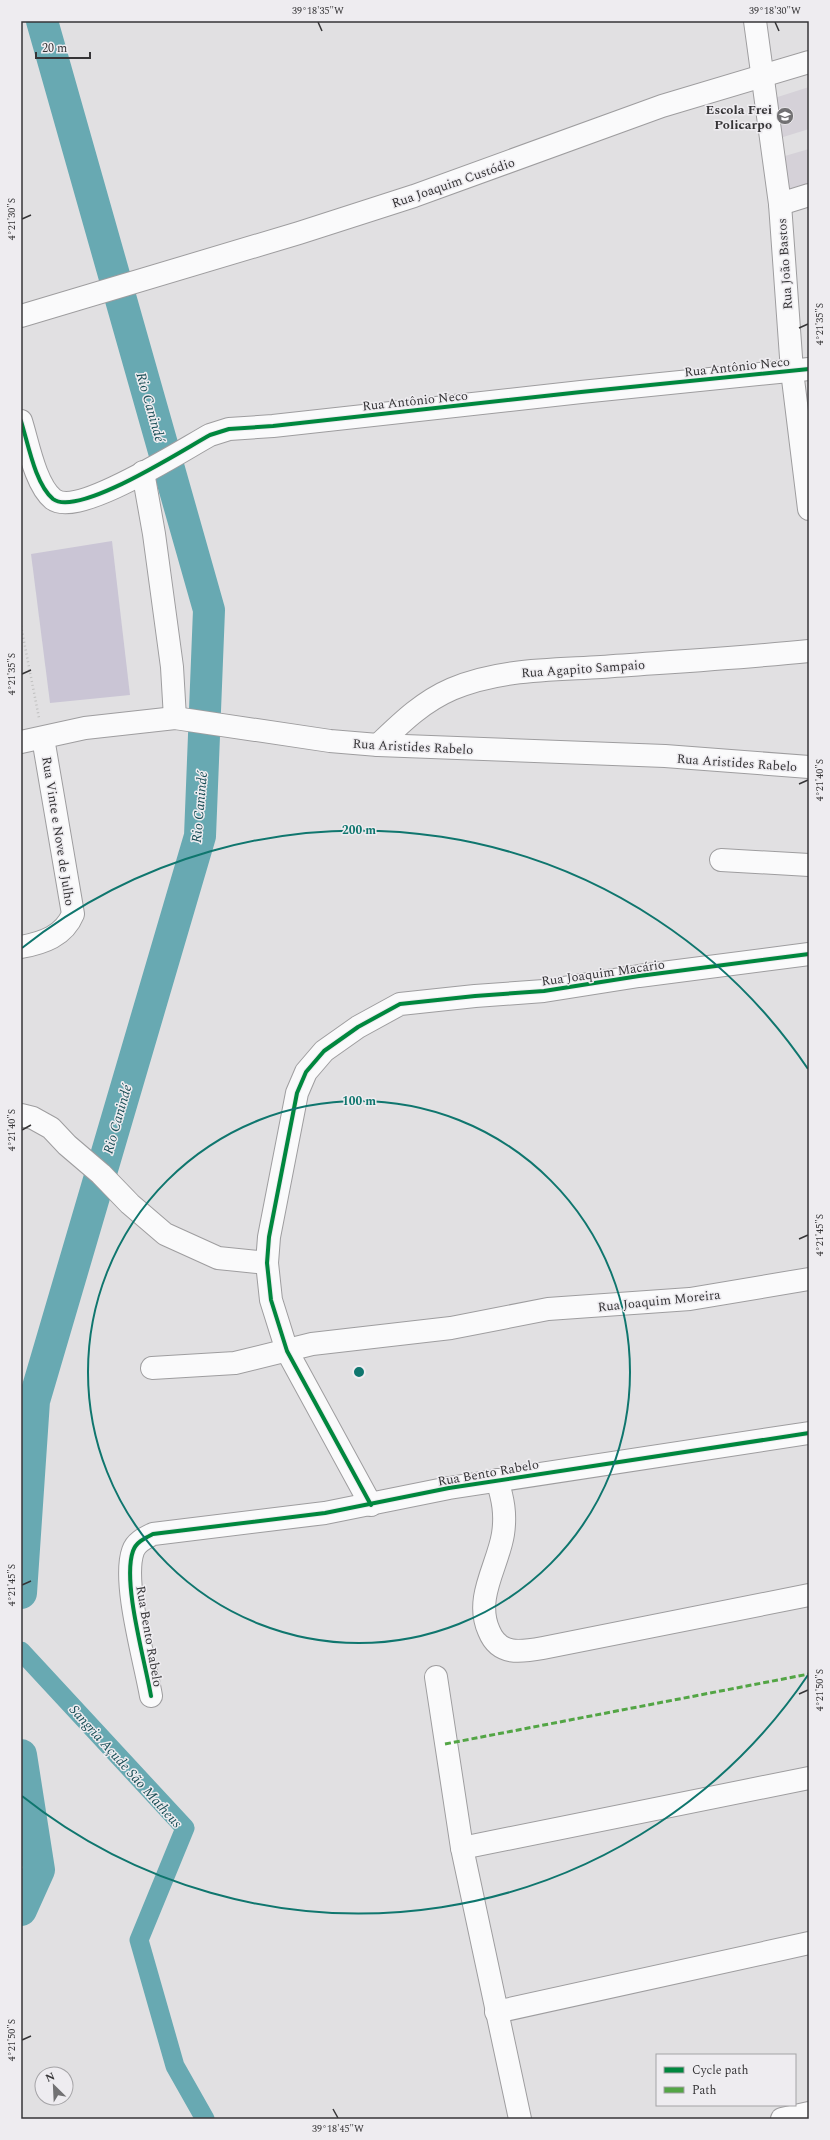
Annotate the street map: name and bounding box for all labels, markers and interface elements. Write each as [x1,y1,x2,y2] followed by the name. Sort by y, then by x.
[292,3,344,19] text: 39°18'35"W
[749,3,801,19] text: 39°18'30"W
[36,34,90,60] scale bar
[42,39,67,58] text: 20 m
[706,100,772,135] place label: Escola Frei Policarpo
[775,106,795,126] school or university icon: Escola Frei Policarpo
[389,152,518,213] street label: Rua Joaquim Custódio
[4,198,20,240] text: 4°21'30"S
[772,218,798,310] street label: Rua João Bastos
[812,303,828,345] text: 4°21'35"S
[683,351,791,382] street label: Rua Antônio Neco
[131,370,171,446] water label: Rio Canindé
[361,385,469,416] street label: Rua Antônio Neco
[4,653,20,695] text: 4°21'35"S
[520,655,646,683] street label: Rua Agapito Sampaio
[352,734,474,760] street label: Rua Aristides Rabelo
[676,749,798,777] street label: Rua Aristides Rabelo
[36,755,80,907] street label: Rua Vinte e Nove de Julho
[812,759,828,801] text: 4°21'40"S
[186,769,213,844] water label: Rio Canindé
[342,821,376,840] text: 200 m
[540,954,666,992] street label: Rua Joaquim Macário
[98,1080,138,1156] water label: Rio Canindé
[342,1092,376,1111] text: 100 m
[4,1109,20,1151] text: 4°21'40"S
[812,1214,828,1256] text: 4°21'45"S
[597,1285,722,1317] street label: Rua Joaquim Moreira
[352,1365,366,1379] centre of rings
[436,1454,540,1492] street label: Rua Bento Rabelo
[4,1564,20,1606] text: 4°21'45"S
[130,1584,168,1688] street label: Rua Bento Rabelo
[812,1669,828,1711] text: 4°21'50"S
[64,1700,187,1833] water label: Sangria Açude São Matheus
[4,2019,20,2061] text: 4°21'50"S
[656,2054,796,2106] legend
[692,2061,749,2080] text: Cycle path
[34,2066,74,2106] north arrow
[43,2068,58,2087] text: N
[692,2081,717,2100] text: Path
[312,2121,364,2137] text: 39°18'45"W

